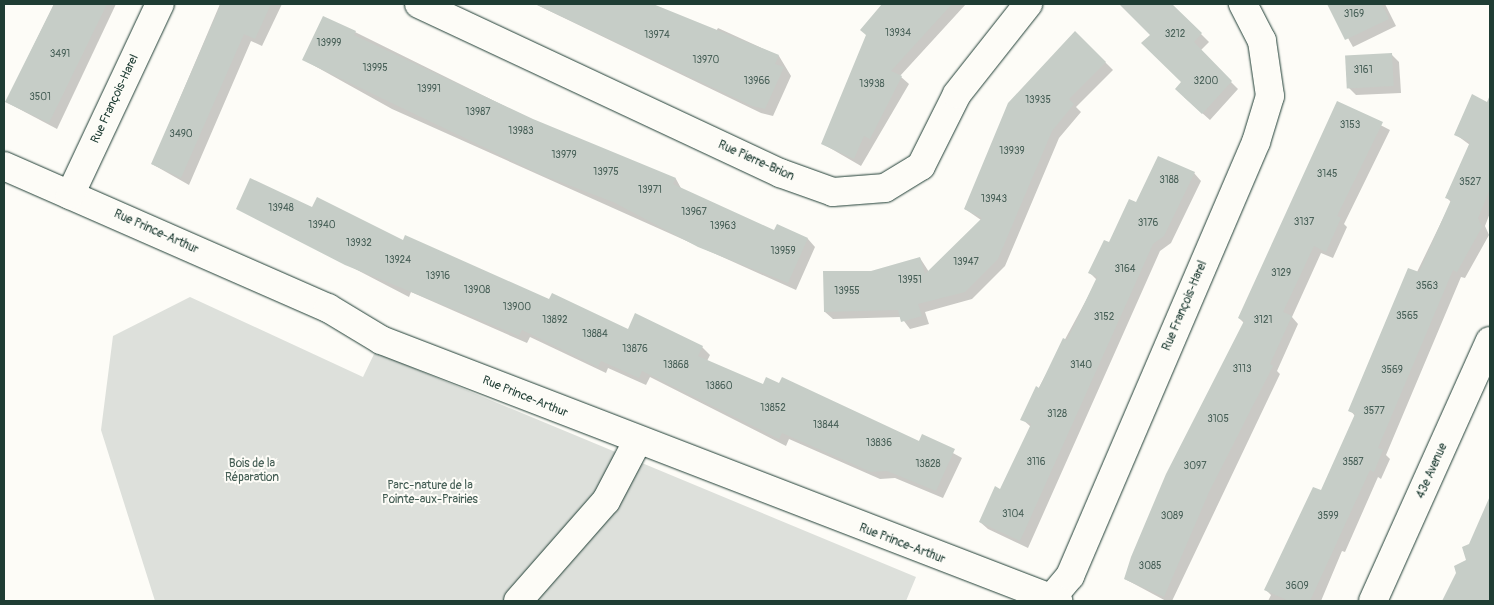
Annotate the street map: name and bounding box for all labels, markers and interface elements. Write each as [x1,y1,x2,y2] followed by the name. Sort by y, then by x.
[1344,9,1364,21] house number: 3169
[885,28,911,40] house number: 13934
[1165,29,1185,41] house number: 3212
[644,30,670,42] house number: 13974
[317,38,341,50] house number: 13999
[50,49,70,61] house number: 3491
[88,52,142,146] street label: Rue François-Harel
[693,55,719,67] house number: 13970
[362,63,388,75] house number: 13995
[1353,65,1373,77] house number: 3161
[744,76,770,88] house number: 13966
[1194,76,1218,88] house number: 3200
[859,79,885,91] house number: 13938
[417,84,441,96] house number: 13991
[29,92,51,104] house number: 3501
[1025,95,1051,107] house number: 13935
[466,107,490,119] house number: 13987
[1340,120,1360,132] house number: 3153
[508,126,534,138] house number: 13983
[169,129,193,141] house number: 3490
[716,138,796,184] street label: Rue Pierre-Brion
[999,146,1025,158] house number: 13939
[551,150,577,162] house number: 13979
[593,167,619,179] house number: 13975
[1317,169,1337,181] house number: 3145
[1159,175,1179,187] house number: 3188
[1459,177,1481,189] house number: 3527
[638,185,662,197] house number: 13971
[981,194,1007,206] house number: 13943
[268,203,294,215] house number: 13948
[112,207,200,257] street label: Rue Prince-Arthur
[681,207,707,219] house number: 13967
[1294,217,1314,229] house number: 3137
[1138,218,1158,230] house number: 3176
[308,220,336,232] house number: 13940
[710,221,736,233] house number: 13963
[346,238,372,250] house number: 13932
[770,246,796,258] house number: 13959
[385,255,411,267] house number: 13924
[953,257,979,269] house number: 13947
[1160,259,1210,353] street label: Rue François-Harel
[1114,264,1136,276] house number: 3164
[1271,268,1291,280] house number: 3129
[426,271,450,283] house number: 13916
[898,275,922,287] house number: 13951
[1416,281,1438,293] house number: 3563
[464,285,490,297] house number: 13908
[834,286,860,298] house number: 13955
[503,302,531,314] house number: 13900
[1396,311,1418,323] house number: 3565
[1094,312,1114,324] house number: 3152
[542,315,568,327] house number: 13892
[1254,315,1272,327] house number: 3121
[582,329,608,341] house number: 13884
[622,344,648,356] house number: 13876
[663,360,689,372] house number: 13868
[1070,360,1092,372] house number: 3140
[1233,364,1251,376] house number: 3113
[1381,365,1403,377] house number: 3569
[480,373,570,421] street label: Rue Prince-Arthur
[705,381,733,393] house number: 13860
[760,403,786,415] house number: 13852
[1363,406,1385,418] house number: 3577
[1047,409,1067,421] house number: 3128
[1207,414,1229,426] house number: 3105
[813,420,839,432] house number: 13844
[866,438,892,450] house number: 13836
[1413,441,1451,501] street label: 43e Avenue
[225,457,279,485] park label: Bois de la Réparation
[1026,457,1046,469] house number: 3116
[1342,457,1364,469] house number: 3587
[915,459,941,471] house number: 13828
[1184,461,1206,473] house number: 3097
[382,479,478,507] park label: Parc-nature de la Pointe-aux-Prairies
[1002,509,1024,521] house number: 3104
[1161,511,1183,523] house number: 3089
[1317,511,1339,523] house number: 3599
[857,521,947,567] street label: Rue Prince-Arthur
[1139,561,1161,573] house number: 3085
[1285,581,1309,593] house number: 3609

